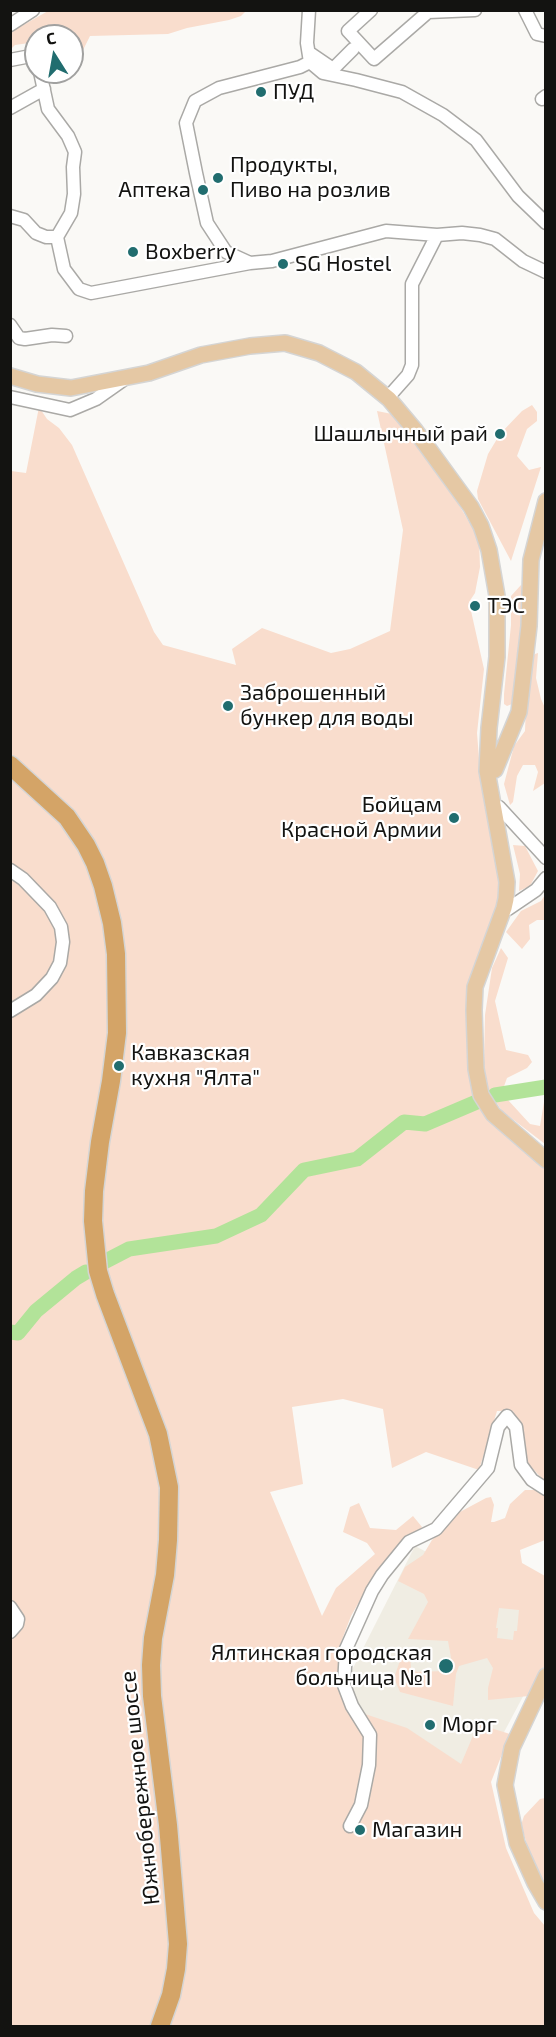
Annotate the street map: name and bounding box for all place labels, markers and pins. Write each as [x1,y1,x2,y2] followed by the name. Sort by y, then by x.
[273,79,314,105] place label: ПУД
[254,85,268,99] marker: ПУД
[230,152,391,204] place label: Продукты, Пиво на розлив
[211,171,225,185] marker: Продукты, Пиво на розлив
[118,177,191,203] place label: Аптека
[196,183,210,197] marker: Аптека
[145,239,236,265] place label: Boxberry
[126,245,140,259] marker: Boxberry
[295,251,391,277] place label: SG Hostel
[276,257,290,271] marker: SG Hostel
[313,421,488,447] place label: Шашлычный рай
[493,427,507,441] marker: Шашлычный рай
[487,593,525,619] place label: ТЭС
[468,599,482,613] marker: ТЭС
[240,680,414,732] place label: Заброшенный бункер для воды
[221,699,235,713] marker: Заброшенный бункер для воды
[281,792,442,843] place label: Бойцам Красной Армии
[447,811,461,825] marker: Бойцам Красной Армии
[131,1040,260,1092] place label: Кавказская кухня "Ялта"
[112,1059,126,1073] marker: Кавказская кухня "Ялта"
[211,1640,432,1692] place label: Ялтинская городская больница №1
[437,1657,455,1675] marker: Ялтинская городская больница №1
[442,1712,497,1738] place label: Морг
[423,1718,437,1732] marker: Морг
[372,1817,462,1843] place label: Магазин
[353,1823,367,1837] marker: Магазин

